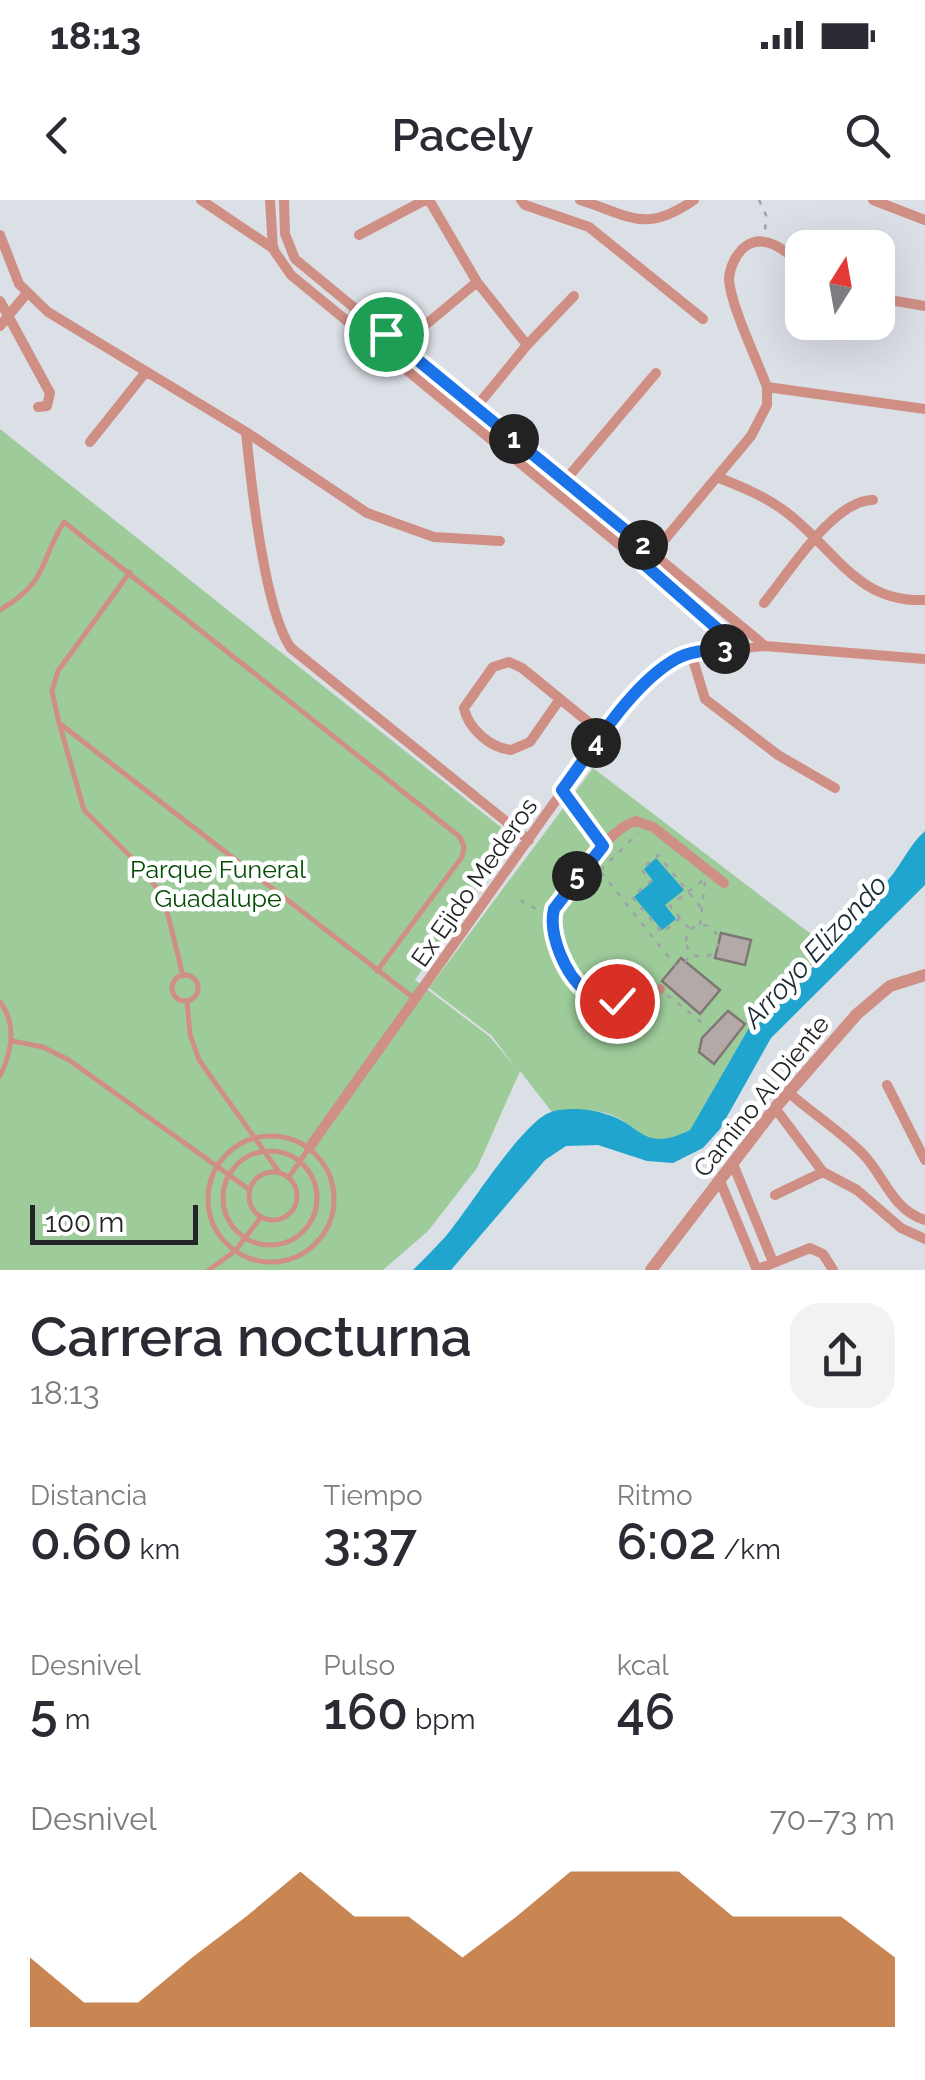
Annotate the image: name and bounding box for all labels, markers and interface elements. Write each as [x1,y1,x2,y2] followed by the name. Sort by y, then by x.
[50,13,141,58] text: 18:13
[30,108,85,163] icon: back
[840,108,895,163] icon: search
[392,109,534,162] text: Pacely
[785,230,895,340] north arrow
[785,230,895,340] map controls
[344,292,429,377] pin
[359,307,414,362] icon: arrive
[489,414,539,464] pin: 1
[507,422,521,455] text: 1
[618,520,668,570] pin: 2
[635,528,651,561] text: 2
[700,624,750,674] pin: 3
[717,632,733,665] text: 3
[571,718,621,768] pin: 4
[588,726,604,759] text: 4
[405,792,543,972] street label: Ex Ejido Mederos
[552,851,602,901] pin: 5
[130,854,306,913] park label: Parque Funeral Guadalupe
[569,859,585,892] text: 5
[735,868,894,1035] water label: Arroyo Elizondo
[575,959,660,1044] pin
[590,974,645,1029] icon: check
[687,1009,835,1183] street label: Camino Al Diente
[30,1200,198,1244] scale bar
[45,1206,124,1239] text: 100 m
[790,1303,895,1408] button: share
[30,1304,472,1369] text: Carrera nocturna
[30,1374,99,1411] text: 18:13
[30,1479,147,1512] text: Distancia
[323,1479,423,1512] text: Tiempo
[617,1479,693,1512] text: Ritmo
[30,1512,132,1571] text: 0.60
[323,1512,417,1571] text: 3:37
[617,1512,716,1571] text: 6:02
[132,1533,180,1566] text: km
[716,1533,781,1566] text: /km
[30,1649,141,1682] text: Desnivel
[323,1649,395,1682] text: Pulso
[617,1649,669,1682] text: kcal
[30,1682,58,1741] text: 5
[323,1682,408,1741] text: 160
[617,1682,675,1741] text: 46
[58,1703,90,1736] text: m
[408,1703,475,1736] text: bpm
[30,1800,157,1837] text: Desnivel
[770,1800,895,1837] text: 70–73 m

